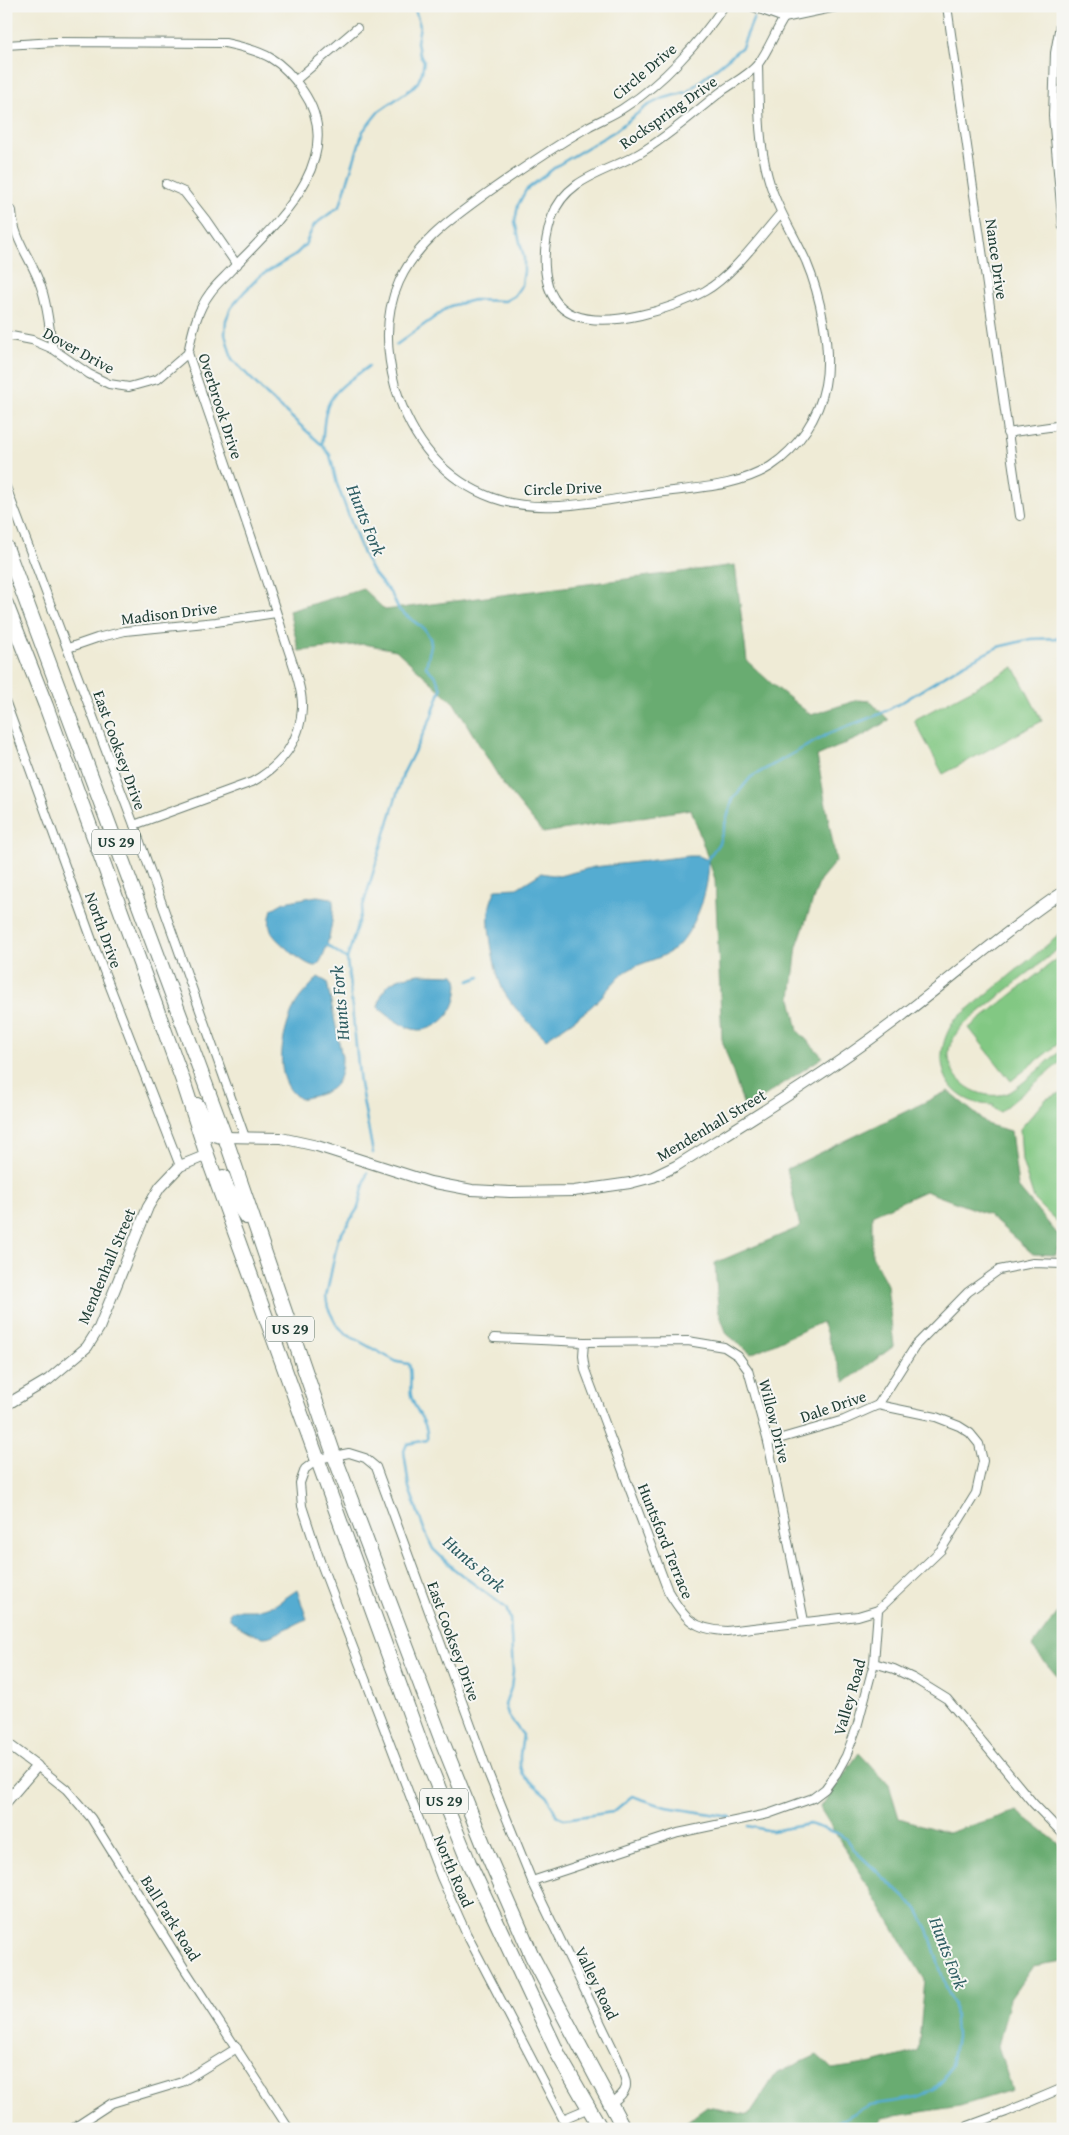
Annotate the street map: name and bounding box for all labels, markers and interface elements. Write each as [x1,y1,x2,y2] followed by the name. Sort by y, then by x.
[606,37,682,105] street label: Circle Drive
[614,69,722,155] street label: Rockspring Drive
[979,217,1015,301] street label: Nance Drive
[39,320,119,380] street label: Dover Drive
[193,350,249,462] street label: Overbrook Drive
[524,475,602,501] street label: Circle Drive
[339,479,393,560] water label: Hunts Fork
[120,595,218,631] street label: Madison Drive
[87,687,153,813] street label: East Cooksey Drive
[92,830,140,854] road number: US 29
[79,889,129,971] street label: North Drive
[323,964,356,1043] water label: Hunts Fork
[652,1083,771,1167] street label: Mendenhall Street
[71,1204,141,1328] street label: Mendenhall Street
[266,1316,314,1342] road number: US 29
[753,1376,797,1466] street label: Willow Drive
[797,1383,869,1429] street label: Dale Drive
[632,1479,700,1603] street label: Huntsford Terrace
[436,1528,512,1599] water label: Hunts Fork
[421,1578,487,1704] street label: East Cooksey Drive
[827,1655,871,1738] street label: Valley Road
[420,1788,468,1814] road number: US 29
[428,1831,480,1911] street label: North Road
[135,1870,207,1966] street label: Ball Park Road
[922,1912,975,1993] water label: Hunts Fork
[569,1942,625,2024] street label: Valley Road

